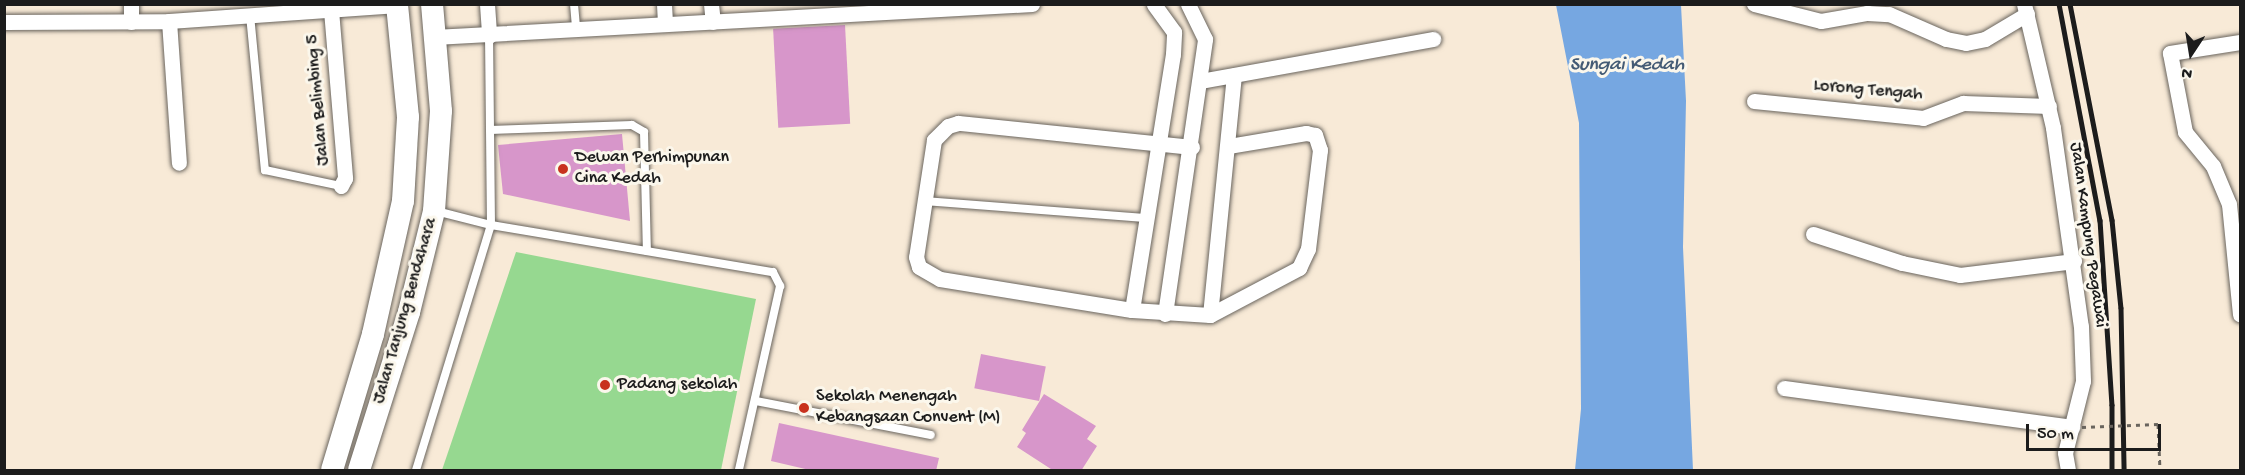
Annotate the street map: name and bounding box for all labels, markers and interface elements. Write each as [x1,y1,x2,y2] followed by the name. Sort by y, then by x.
[2161,24,2221,84] north arrow
[303,34,335,166] street label: Jalan Belimbing 5
[1570,53,1684,77] water label: Sungai Kedah
[2180,62,2194,82] text: N
[1813,75,1923,107] street label: Lorong Tengah
[2063,141,2111,329] street label: Jalan Kampung Pegawai
[575,148,729,190] place label: Dewan Perhimpunan Cina Kedah
[556,162,570,176] marker: Dewan Perhimpunan Cina Kedah
[369,216,443,406] street label: Jalan Tanjung Bendahara
[617,374,737,396] place label: Padang sekolah
[598,378,612,392] marker: Padang sekolah
[816,387,1001,430] place label: Sekolah Menengah Kebangsaan Convent (M)
[797,401,811,415] marker: Sekolah Menengah Kebangsaan Convent (M)
[2029,412,2164,450] scale bar
[2037,424,2074,445] text: 50 m

